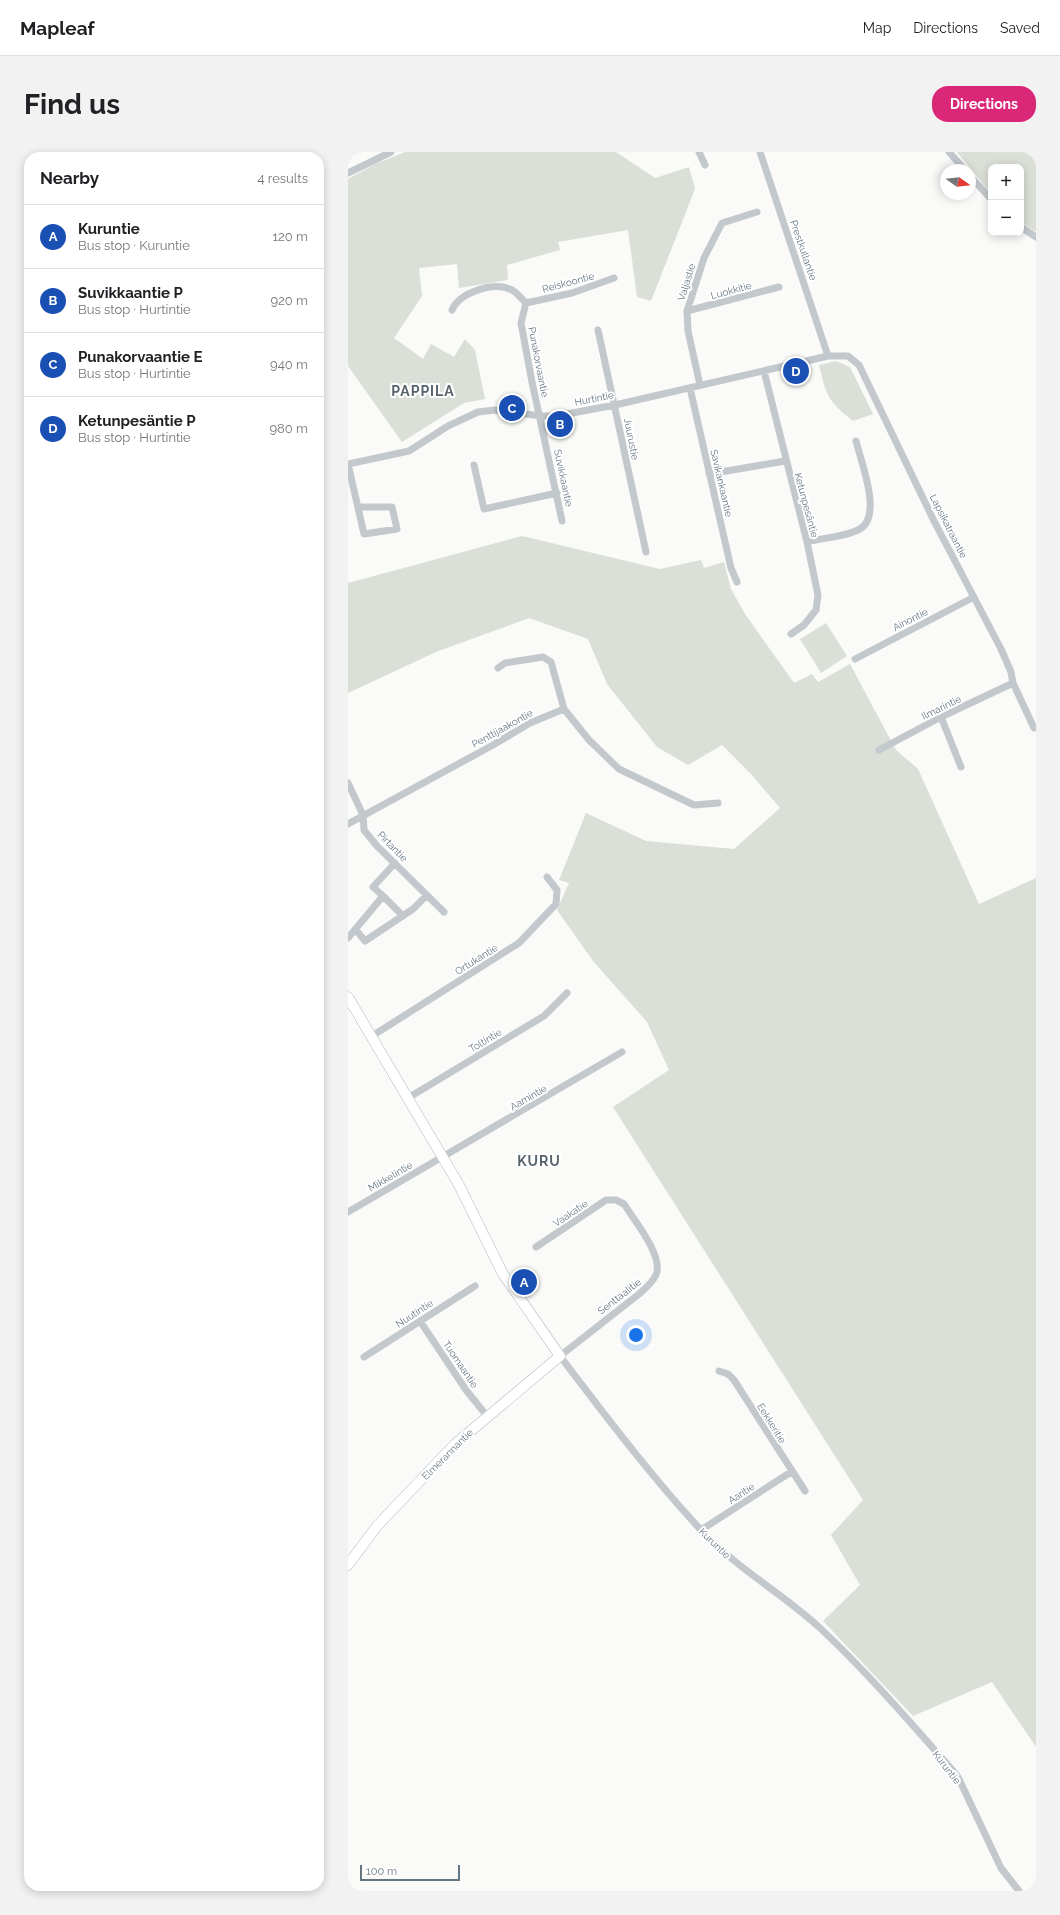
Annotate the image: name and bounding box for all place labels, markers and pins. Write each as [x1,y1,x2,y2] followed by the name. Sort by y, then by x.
[783,356,809,386] pin: D
[499,393,525,423] pin: C
[547,409,573,439] pin: B
[511,1267,537,1297] pin: A

